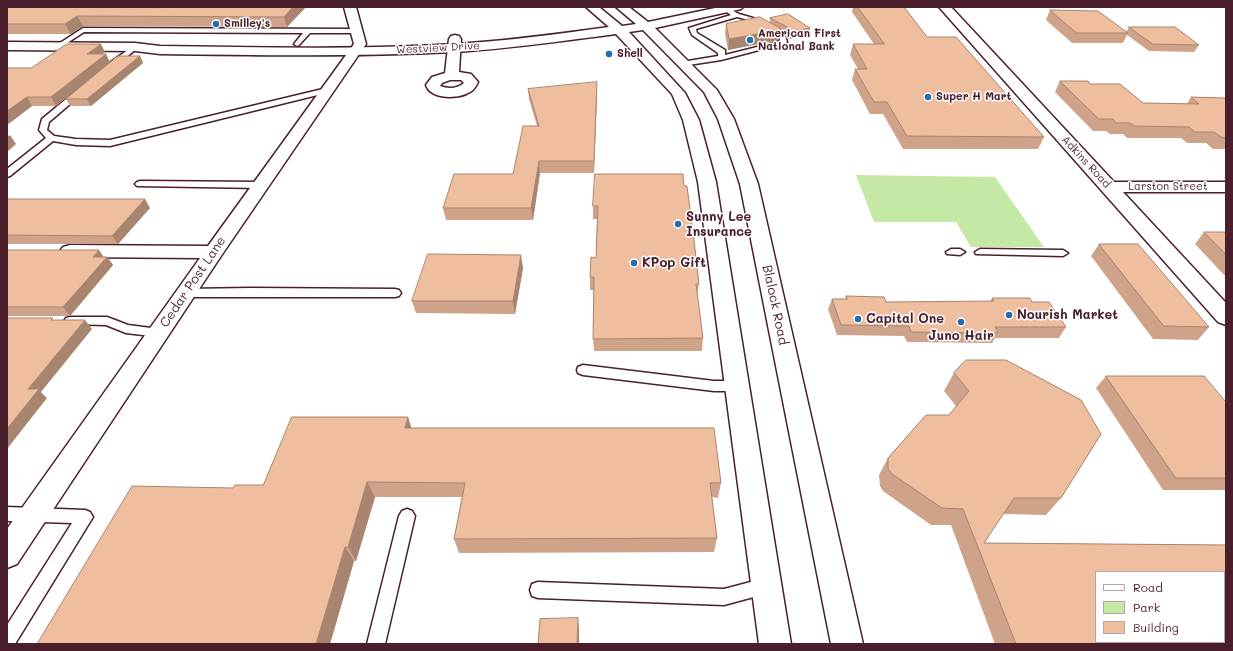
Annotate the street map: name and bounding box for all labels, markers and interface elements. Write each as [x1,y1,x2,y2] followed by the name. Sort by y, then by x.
[224,17,270,31] place label: Smilley's
[211,19,221,29] marker: Smilley's
[758,27,841,53] place label: American First National Bank
[745,35,755,45] marker: American First National Bank
[396,39,480,57] street label: Westview Drive
[617,47,643,61] place label: Shell
[604,49,614,59] marker: Shell
[936,90,1011,104] place label: Super H Mart
[923,92,933,102] marker: Super H Mart
[1059,133,1113,191] street label: Adkins Road
[1128,180,1208,194] street label: Larston Street
[686,209,752,240] place label: Sunny Lee Insurance
[673,219,683,229] marker: Sunny Lee Insurance
[157,234,229,330] street label: Cedar Post Lane
[642,255,706,271] place label: KPop Gift
[629,258,639,268] marker: KPop Gift
[759,264,791,346] street label: Blalock Road
[1017,307,1118,323] place label: Nourish Market
[1004,310,1014,320] marker: Nourish Market
[866,311,944,327] place label: Capital One
[853,314,863,324] marker: Capital One
[956,317,966,327] marker: Juno Hair
[928,328,994,344] place label: Juno Hair
[1095,571,1225,643] legend
[1133,579,1163,595] text: Road
[1133,599,1160,615] text: Park
[1133,619,1179,635] text: Building

